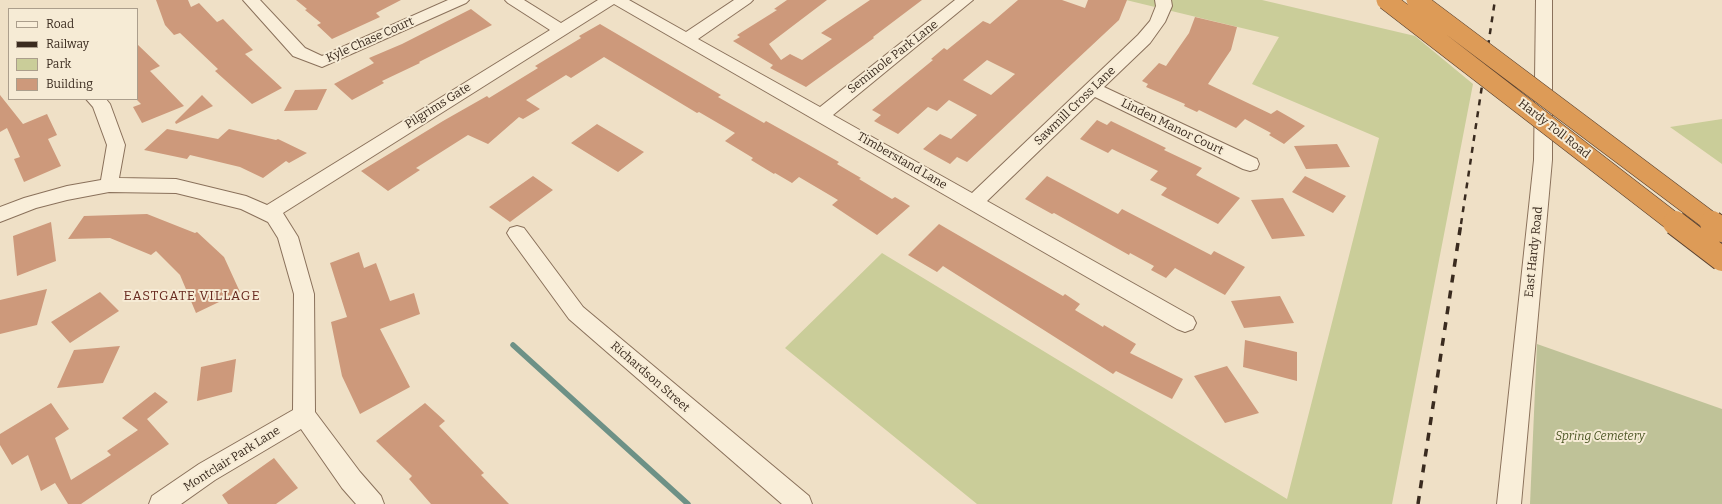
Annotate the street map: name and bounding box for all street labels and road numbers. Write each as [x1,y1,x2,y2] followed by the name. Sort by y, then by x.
[324,14,416,66] street label: Kyle Chase Court
[845,17,941,97] street label: Seminole Park Lane
[1031,64,1119,148] street label: Sawmill Cross Lane
[402,80,474,132] street label: Pilgrims Gate
[1119,96,1225,158] street label: Linden Manor Court
[1515,96,1593,162] street label: Hardy Toll Road
[855,129,949,193] street label: Timberstand Lane
[1522,206,1546,298] street label: East Hardy Road
[608,339,692,415] street label: Richardson Street
[181,423,283,495] street label: Montclair Park Lane

